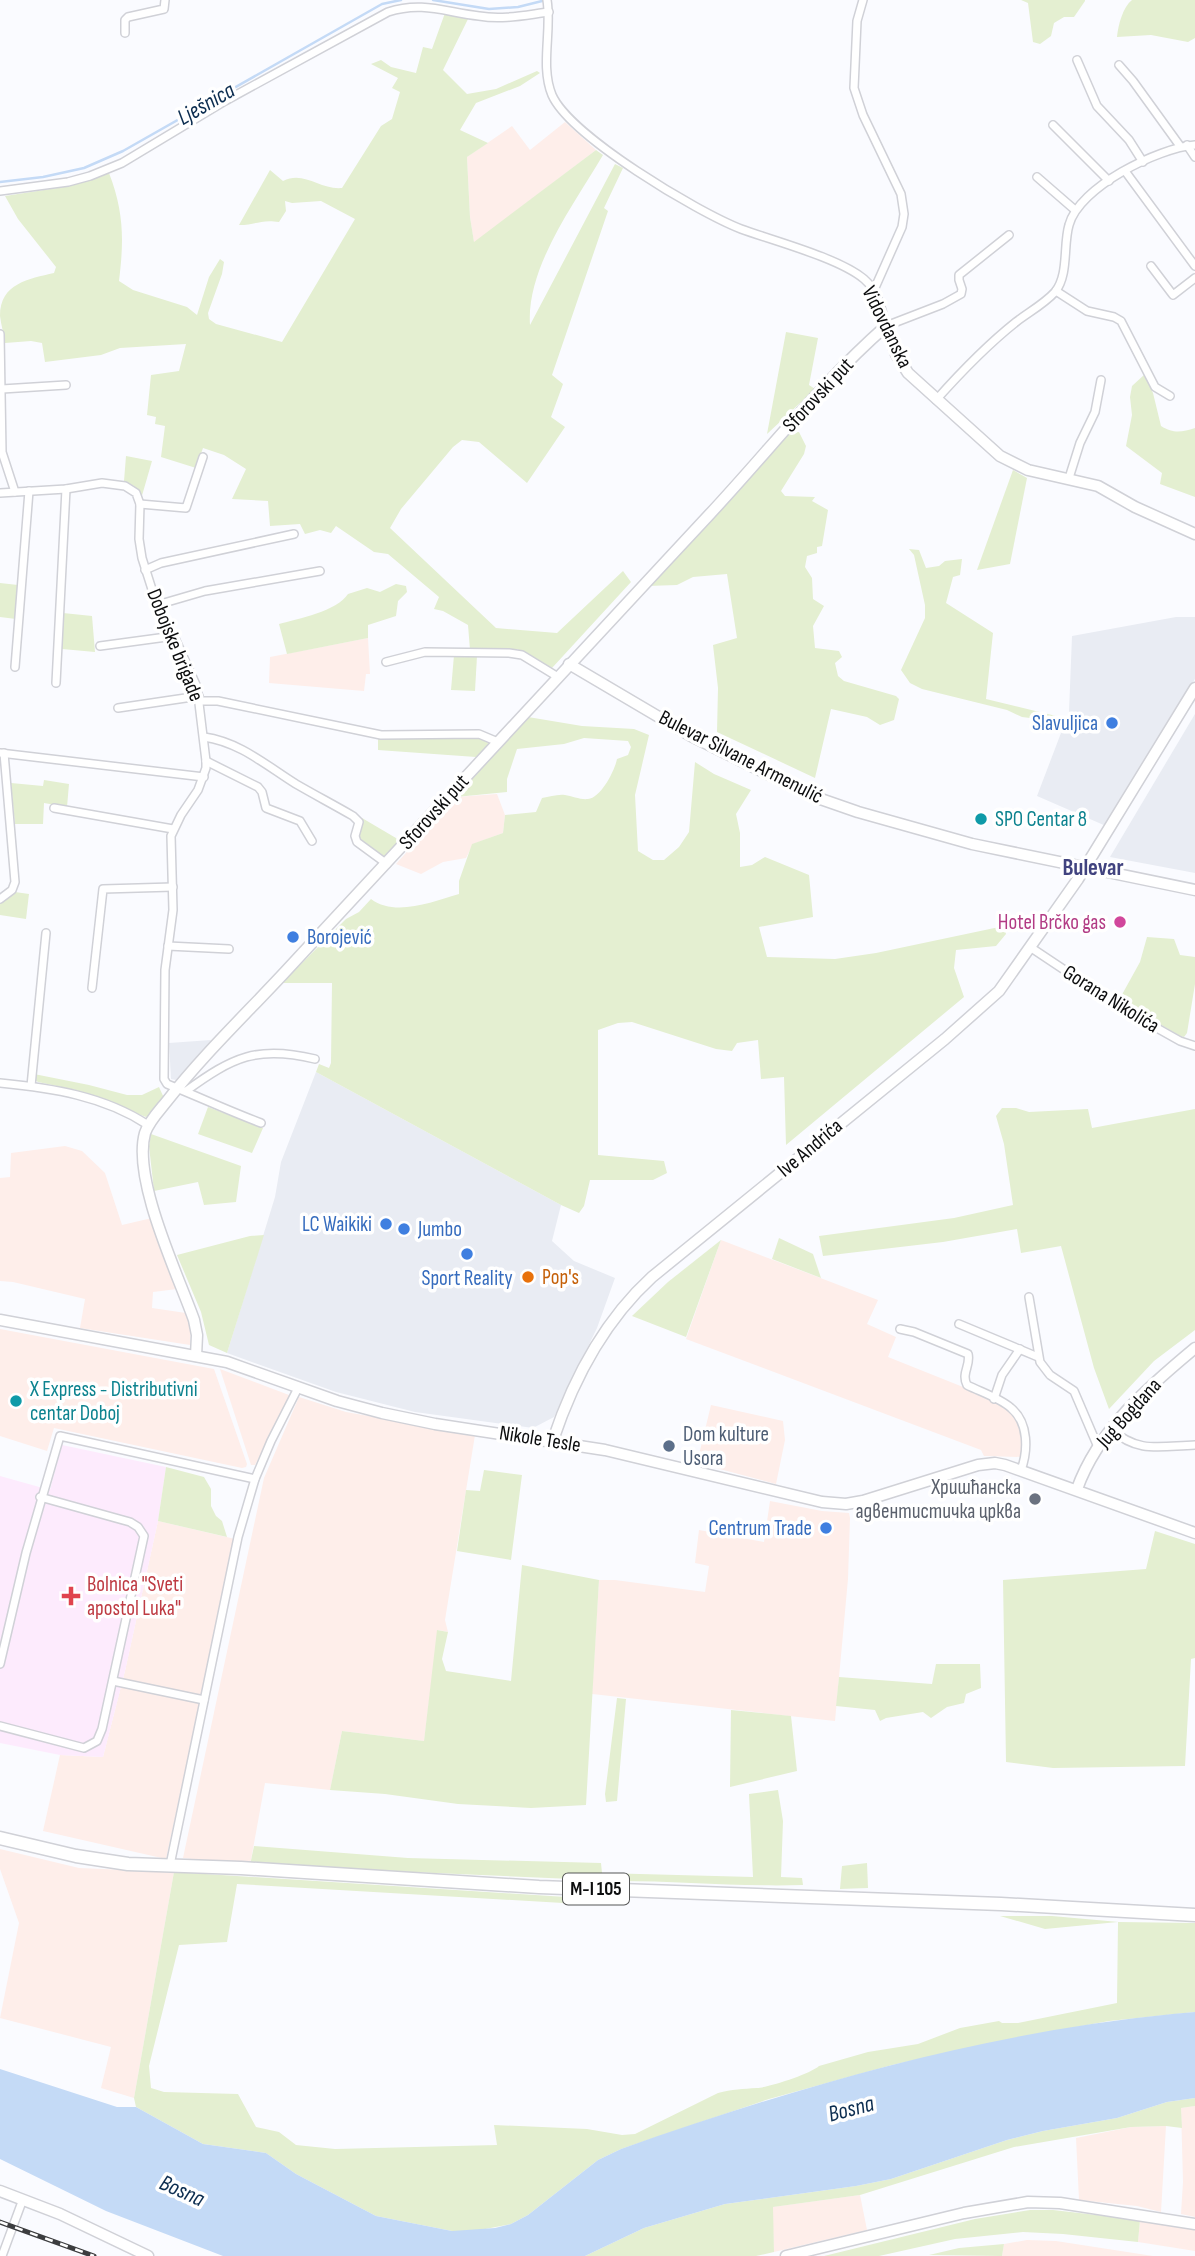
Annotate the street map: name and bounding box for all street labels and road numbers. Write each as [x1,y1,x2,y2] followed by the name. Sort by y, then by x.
[856,282,918,372] street label: Vidovdanska
[777,353,859,437] street label: Sforovski put
[141,585,209,705] street label: Dobojske brigade
[655,705,827,809] street label: Bulevar Silvane Armenulić
[394,769,474,855] street label: Sforovski put
[1058,960,1164,1038] street label: Gorana Nikolića
[772,1114,848,1182] street label: Ive Andrića
[1091,1373,1167,1454] street label: Jug Bogdana
[497,1420,583,1458] street label: Nikole Tesle
[563,1873,629,1904] road number: M-I 105

